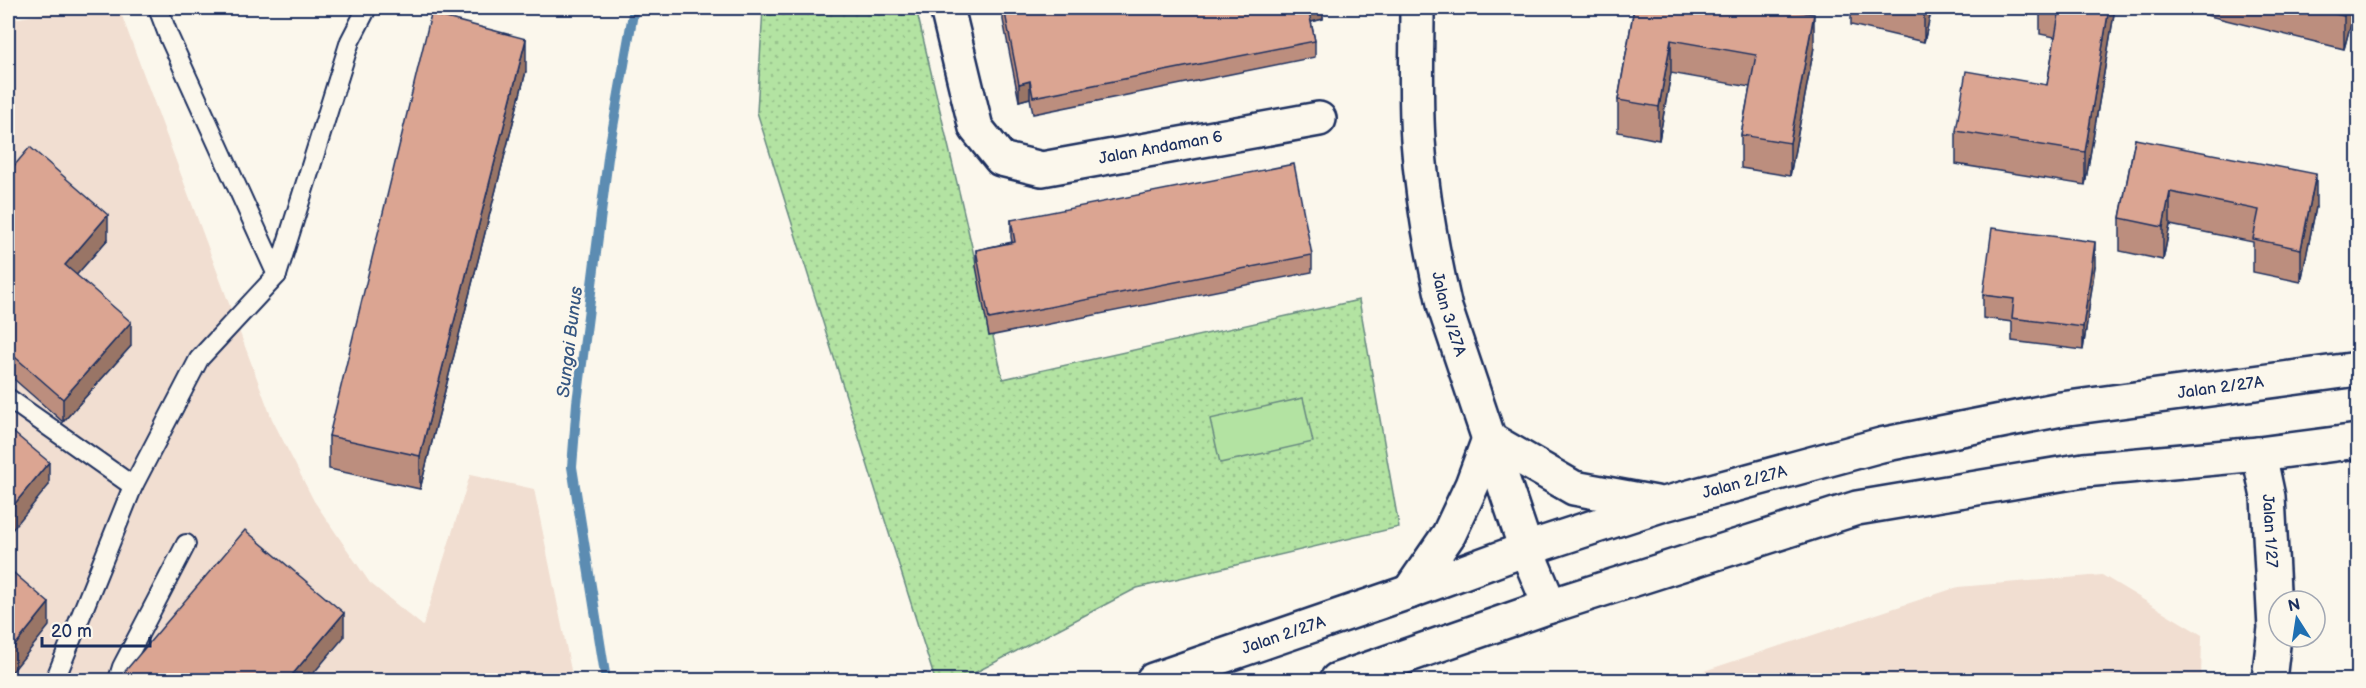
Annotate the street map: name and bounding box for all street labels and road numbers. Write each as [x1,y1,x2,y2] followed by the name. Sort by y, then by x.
[1097,127,1224,168] street label: Jalan Andaman 6
[1428,270,1470,359] street label: Jalan 3/27A
[2176,372,2265,403] street label: Jalan 2/27A
[1700,461,1789,503] street label: Jalan 2/27A
[2258,494,2281,568] street label: Jalan 1/27
[1239,612,1328,658] street label: Jalan 2/27A

